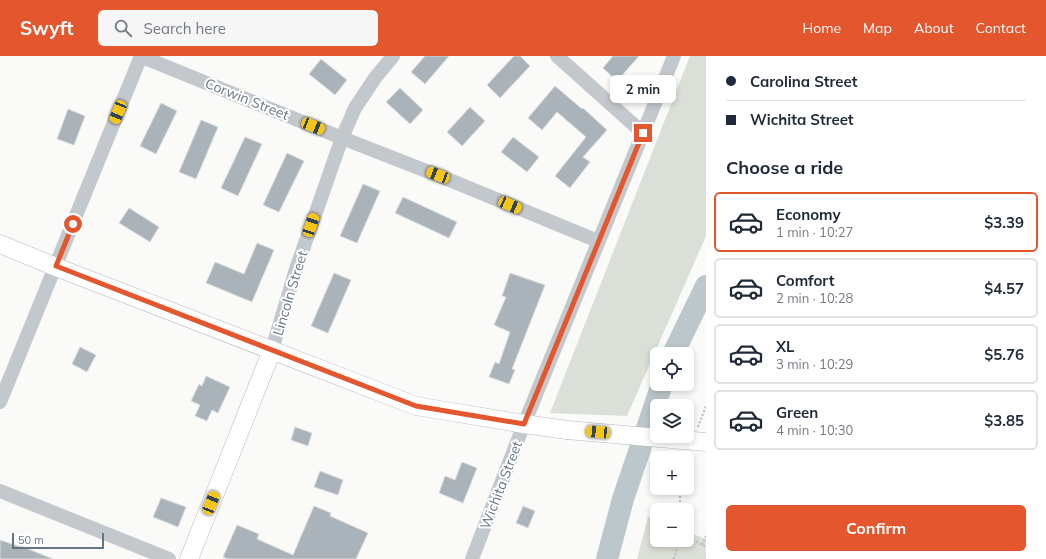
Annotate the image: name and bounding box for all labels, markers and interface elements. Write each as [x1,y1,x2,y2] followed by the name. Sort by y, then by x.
[98,10,378,46] search box
[20,16,74,40] text: Swyft
[112,17,134,39] icon: search
[144,19,226,38] text: Search here
[802,19,841,37] text: Home
[863,19,892,37] text: Map
[914,19,954,37] text: About
[976,19,1026,37] text: Contact
[750,72,857,91] text: Carolina Street
[203,74,292,124] street label: Corwin Street
[610,75,676,103] callout: 2 min
[626,81,660,97] text: 2 min
[108,99,128,125] car
[750,110,854,129] text: Wichita Street
[300,116,326,136] car
[634,124,652,142] route end
[726,156,843,179] text: Choose a ride
[425,165,451,185] car
[497,195,523,215] car
[728,204,764,240] icon: car
[776,205,841,224] text: Economy
[301,212,321,238] car
[984,213,1024,232] text: $3.39
[64,215,82,233] route start
[776,224,853,240] text: 1 min · 10:27
[269,248,311,338] street label: Lincoln Street
[728,270,764,306] icon: car
[776,271,834,290] text: Comfort
[984,279,1024,298] text: $4.57
[776,290,853,306] text: 2 min · 10:28
[728,336,764,372] icon: car
[776,337,794,356] text: XL
[984,345,1024,364] text: $5.76
[650,347,694,547] map controls
[650,347,694,391] button: locate
[776,356,853,372] text: 3 min · 10:29
[650,399,694,443] button: layers
[728,402,764,438] icon: car
[776,403,818,422] text: Green
[984,411,1024,430] text: $3.85
[776,422,853,438] text: 4 min · 10:30
[586,425,610,439] car
[476,438,526,532] street label: Wichita Street
[650,451,694,495] button: +
[201,490,221,516] car
[650,503,694,547] button: −
[726,505,1026,551] button: Confirm
[12,531,104,550] scale bar
[18,533,44,547] text: 50 m

